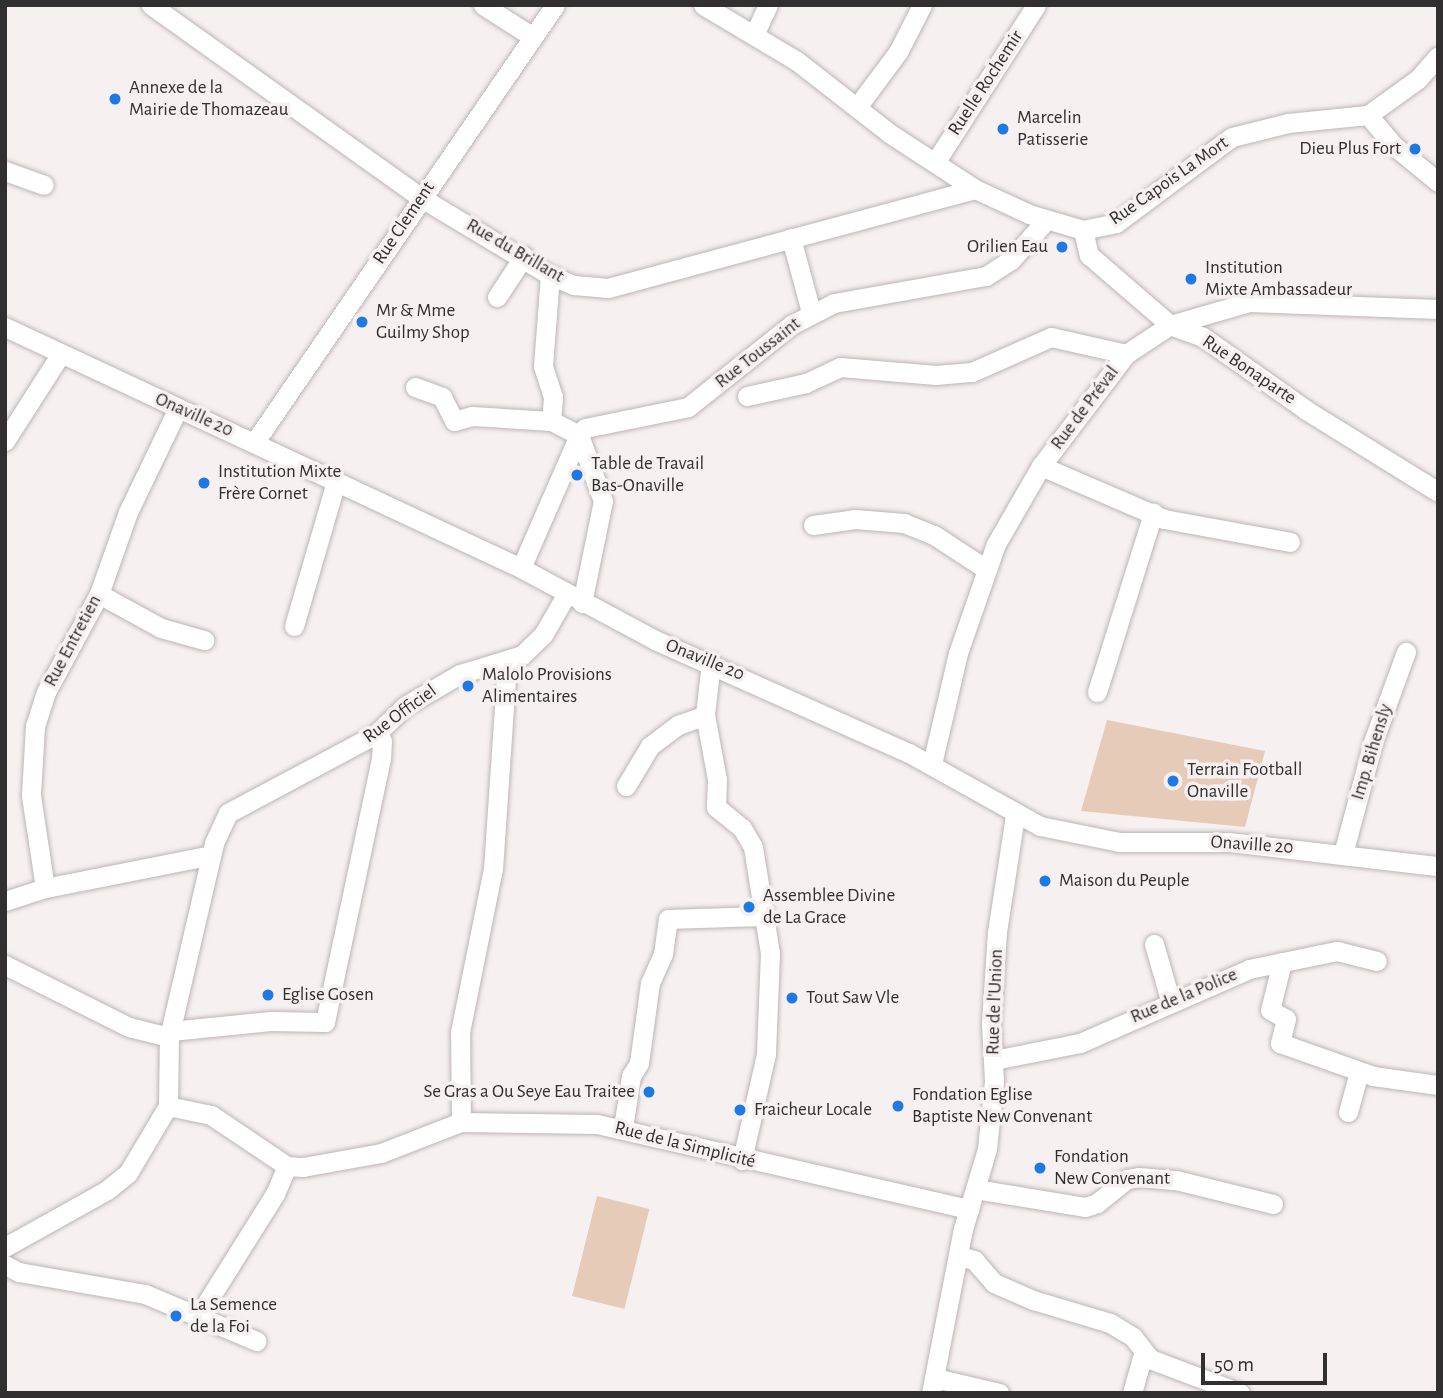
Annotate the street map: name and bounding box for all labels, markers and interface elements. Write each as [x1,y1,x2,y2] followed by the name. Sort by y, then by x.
[944,26,1028,140] street label: Ruelle Rochemir
[129,77,288,121] place label: Annexe de la Mairie de Thomazeau
[107,91,123,107] marker: Annexe de la Mairie de Thomazeau
[1017,107,1088,151] place label: Marcelin Patisserie
[995,121,1011,137] marker: Marcelin Patisserie
[1105,132,1233,230] street label: Rue Capois La Mort
[1299,138,1401,160] place label: Dieu Plus Fort
[1407,141,1423,157] marker: Dieu Plus Fort
[368,177,440,269] street label: Rue Clement
[462,214,568,288] street label: Rue du Brillant
[967,236,1048,258] place label: Orilien Eau
[1054,239,1070,255] marker: Orilien Eau
[1205,257,1352,301] place label: Institution Mixte Ambassadeur
[1183,271,1199,287] marker: Institution Mixte Ambassadeur
[376,300,470,344] place label: Mr & Mme Guilmy Shop
[711,313,805,393] street label: Rue Toussaint
[354,314,370,330] marker: Mr & Mme Guilmy Shop
[1198,330,1300,410] street label: Rue Bonaparte
[1046,362,1124,454] street label: Rue de Préval
[151,388,237,442] street label: Onaville 20
[591,453,704,497] place label: Table de Travail Bas-Onaville
[218,461,341,505] place label: Institution Mixte Frère Cornet
[569,467,585,483] marker: Table de Travail Bas-Onaville
[196,475,212,491] marker: Institution Mixte Frère Cornet
[39,591,107,691] street label: Rue Entretien
[662,634,748,686] street label: Onaville 20
[482,664,612,708] place label: Malolo Provisions Alimentaires
[460,678,476,694] marker: Malolo Provisions Alimentaires
[359,680,441,748] street label: Rue Officiel
[1347,701,1397,803] street label: Imp. Bihensly
[1187,759,1302,803] place label: Terrain Football Onaville
[1165,773,1181,789] marker: Terrain Football Onaville
[1210,831,1294,859] street label: Onaville 20
[1059,870,1190,892] place label: Maison du Peuple
[1037,873,1053,889] marker: Maison du Peuple
[763,885,895,929] place label: Assemblee Divine de La Grace
[741,899,757,915] marker: Assemblee Divine de La Grace
[982,949,1008,1055] street label: Rue de l'Union
[1127,963,1241,1029] street label: Rue de la Police
[282,984,374,1006] place label: Eglise Gosen
[260,987,276,1003] marker: Eglise Gosen
[806,987,899,1009] place label: Tout Saw Vle
[784,990,800,1006] marker: Tout Saw Vle
[424,1081,635,1103] place label: Se Gras a Ou Seye Eau Traitee
[641,1084,657,1100] marker: Se Gras a Ou Seye Eau Traitee
[912,1084,1092,1128] place label: Fondation Eglise Baptiste New Convenant
[890,1098,906,1114] marker: Fondation Eglise Baptiste New Convenant
[754,1099,872,1121] place label: Fraicheur Locale
[732,1102,748,1118] marker: Fraicheur Locale
[612,1116,758,1174] street label: Rue de la Simplicité
[1054,1146,1170,1190] place label: Fondation New Convenant
[1032,1160,1048,1176] marker: Fondation New Convenant
[190,1294,277,1338] place label: La Semence de la Foi
[168,1308,184,1324] marker: La Semence de la Foi
[1205,1338,1331,1382] scale bar
[1214,1354,1254,1375] text: 50 m

